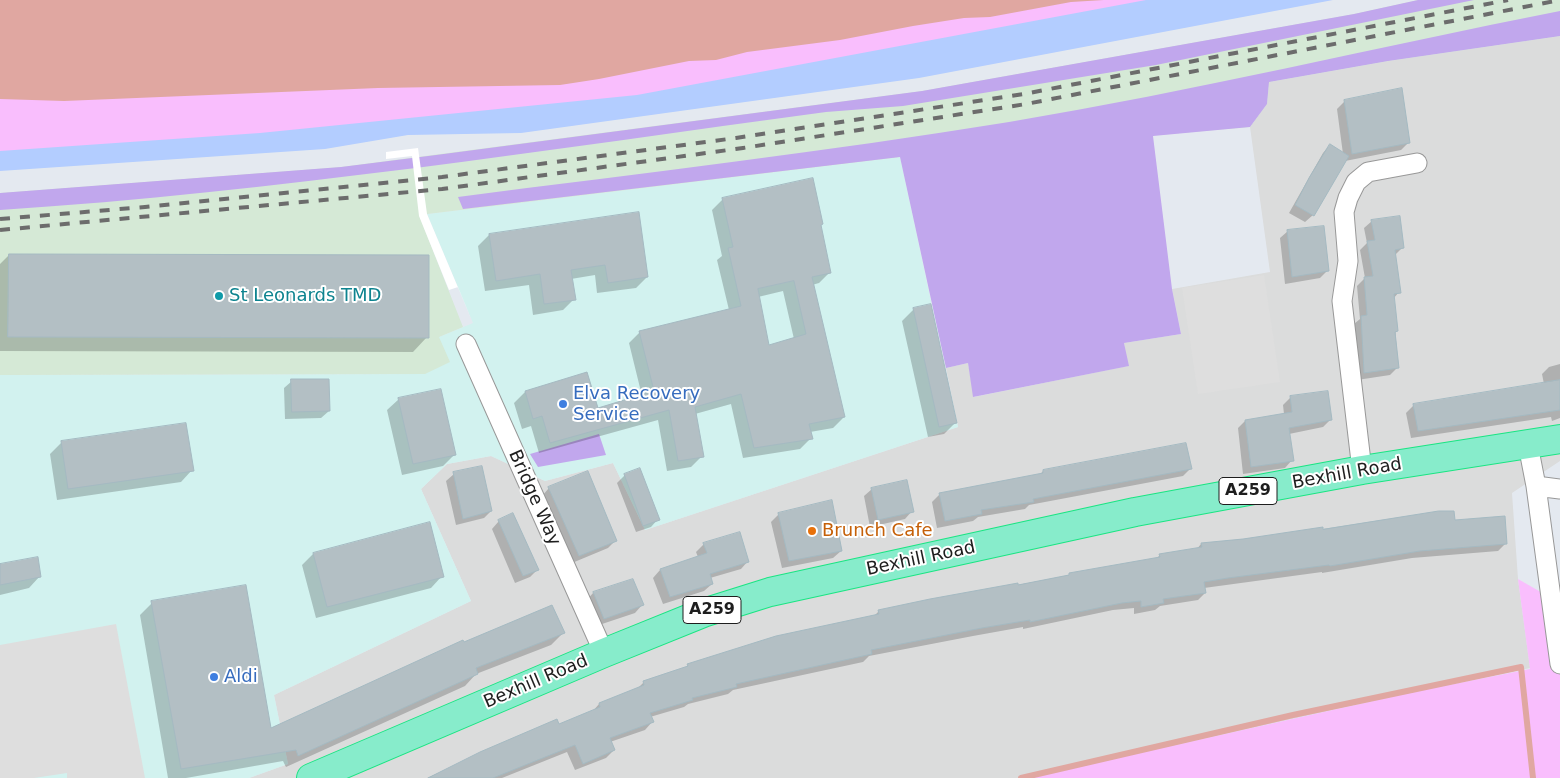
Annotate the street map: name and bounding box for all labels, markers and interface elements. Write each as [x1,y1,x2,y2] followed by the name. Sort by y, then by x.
[229,285,381,307] place label: St Leonards TMD
[213,290,225,302] marker: St Leonards TMD
[573,383,700,426] place label: Elva Recovery Service
[557,398,569,410] marker: Elva Recovery Service
[503,447,565,549] street label: Bridge Way
[1290,454,1404,494] street label: Bexhill Road
[1219,478,1277,504] road number: A259
[822,520,933,542] place label: Brunch Cafe
[806,525,818,537] marker: Brunch Cafe
[864,537,978,581] street label: Bexhill Road
[683,596,741,624] road number: A259
[481,650,591,714] street label: Bexhill Road
[224,666,258,688] place label: Aldi
[208,671,220,683] marker: Aldi

